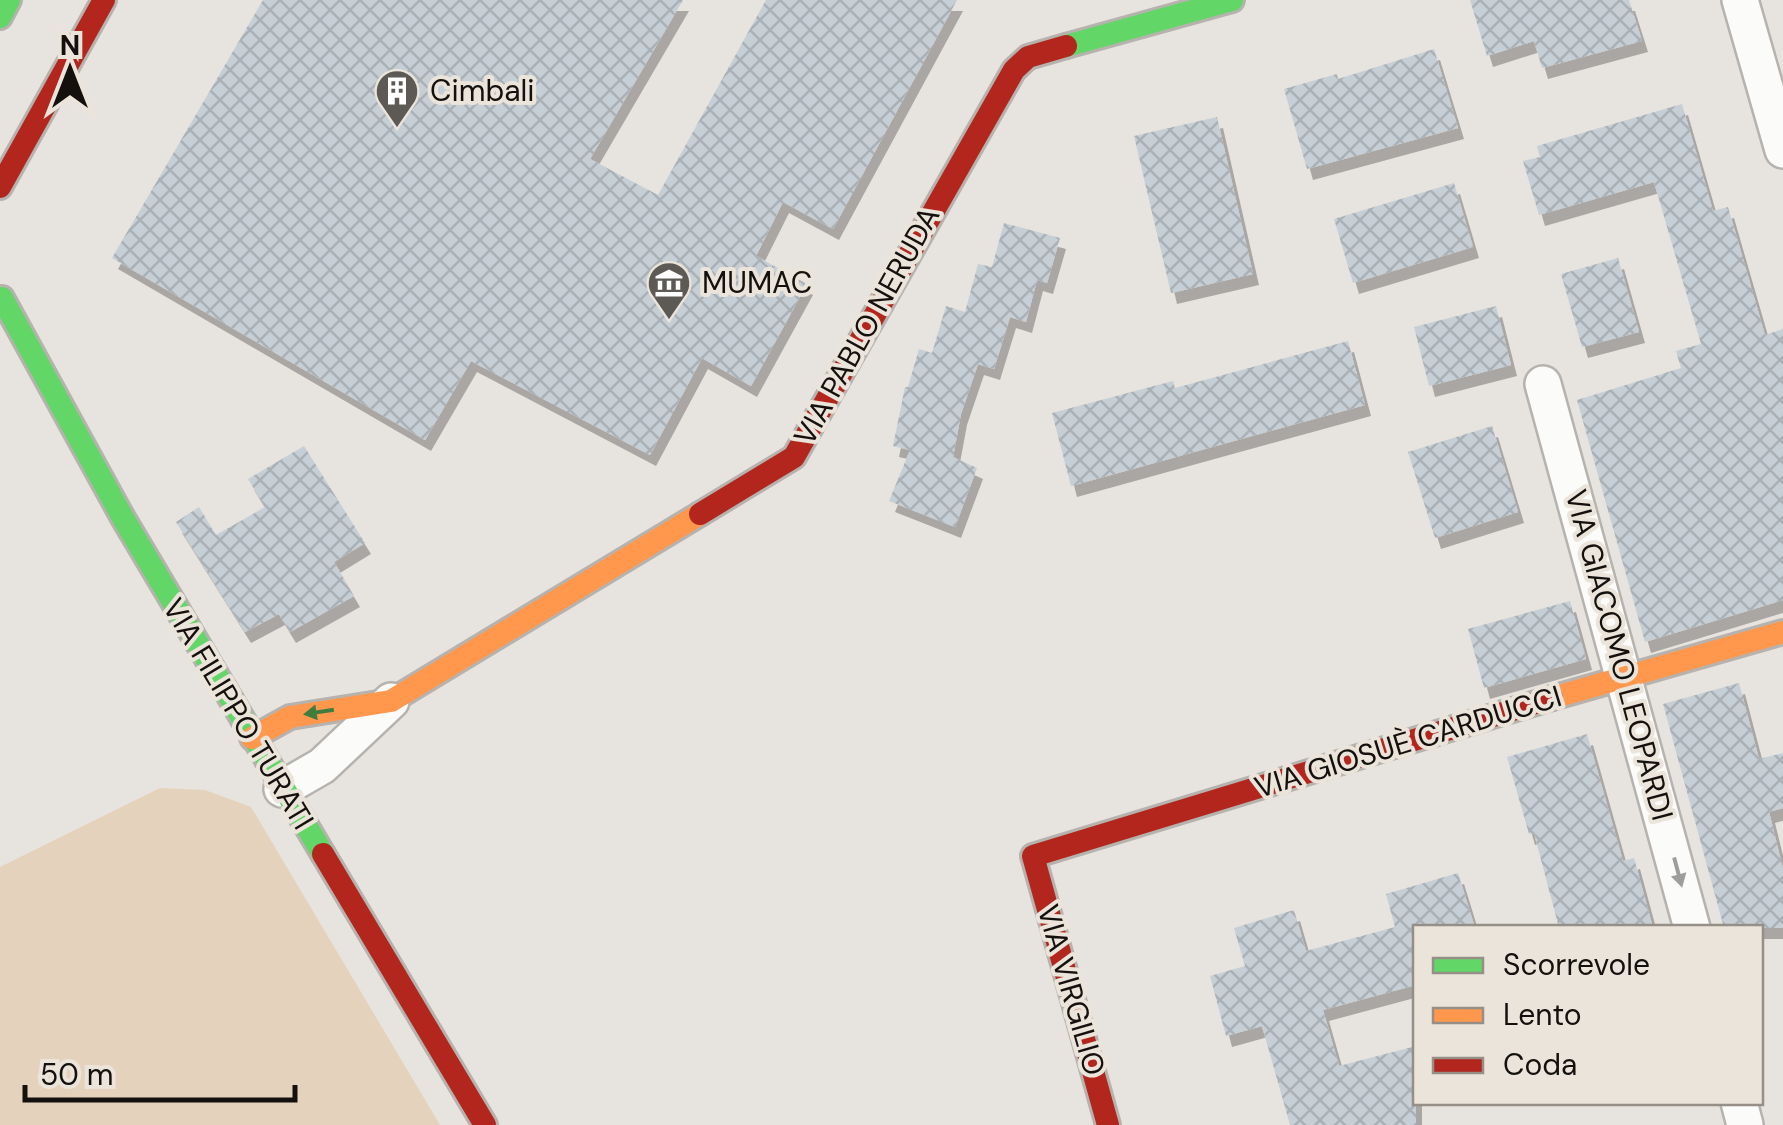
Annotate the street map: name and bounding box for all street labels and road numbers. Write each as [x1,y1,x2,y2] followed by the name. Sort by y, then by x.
[785,199,948,452] street label: VIA PABLO NERUDA
[1557,485,1682,825] street label: VIA GIACOMO LEOPARDI
[154,591,323,836] street label: VIA FILIPPO TURATI
[1250,676,1566,807] street label: VIA GIOSUÈ CARDUCCI
[1029,900,1114,1080] street label: VIA VIRGILIO

